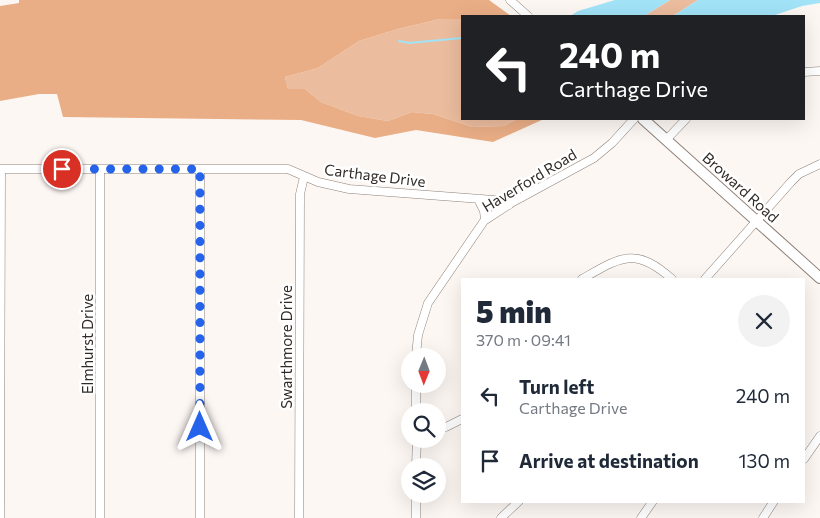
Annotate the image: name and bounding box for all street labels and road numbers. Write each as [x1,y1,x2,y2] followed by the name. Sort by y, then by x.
[478,145,580,215] street label: Haverford Road
[699,148,783,226] street label: Broward Road
[323,160,427,190] street label: Carthage Drive
[277,285,295,409] street label: Swarthmore Drive
[78,294,96,394] street label: Elmhurst Drive

